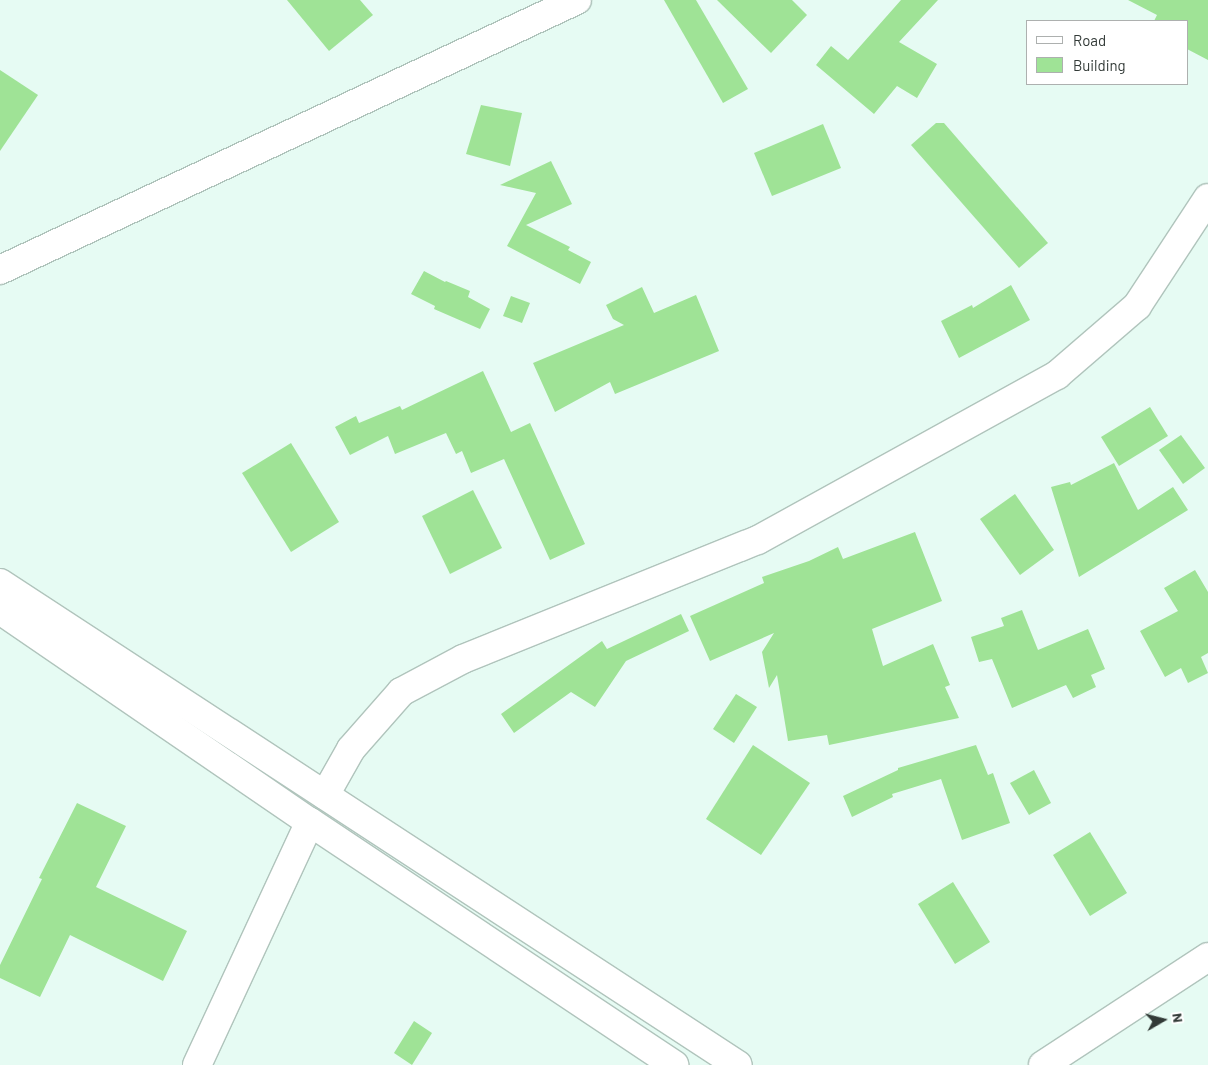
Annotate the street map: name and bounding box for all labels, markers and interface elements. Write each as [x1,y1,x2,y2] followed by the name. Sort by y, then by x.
[1026,20,1188,85] legend
[1073,31,1106,49] text: Road
[1073,56,1126,74] text: Building
[1138,995,1188,1045] north arrow
[1169,1012,1187,1024] text: N

